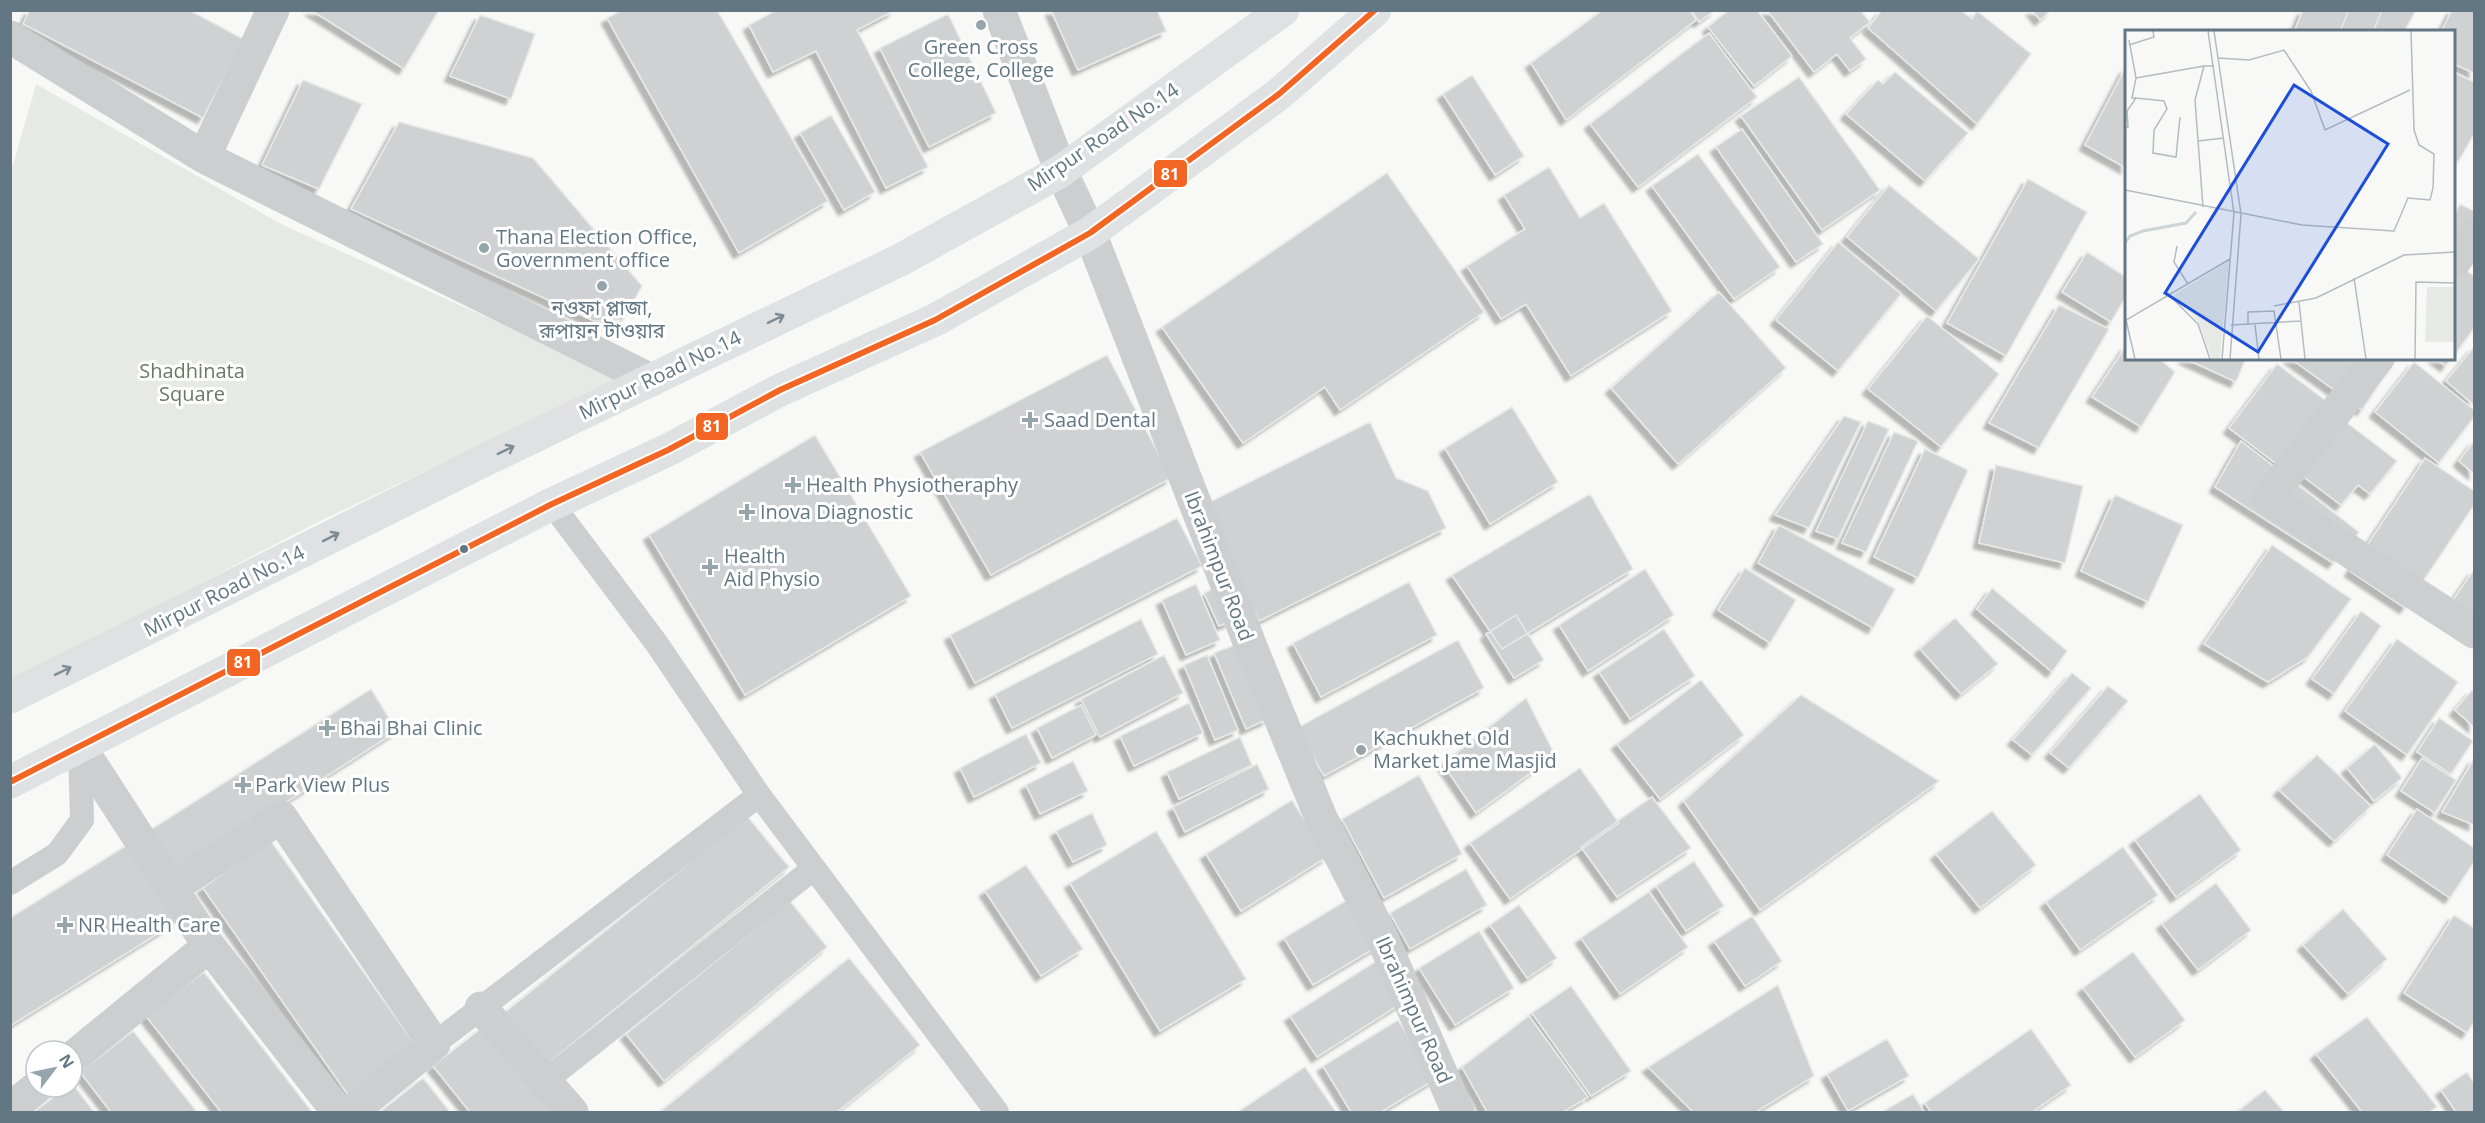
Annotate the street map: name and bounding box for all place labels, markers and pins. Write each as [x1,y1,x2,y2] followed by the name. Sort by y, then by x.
[974,18,988,32] marker: Green Cross College, College
[908,33,1054,83] place label: Green Cross College, College
[496,223,698,273] place label: Thana Election Office, Government office
[477,241,491,255] marker: Thana Election Office, Government office
[595,279,609,293] marker: নওফা প্লাজা, রূপায়ন টাওয়ার
[538,294,666,344] place label: নওফা প্লাজা, রূপায়ন টাওয়ার
[1044,406,1156,433] place label: Saad Dental
[1021,411,1039,429] marker: Saad Dental
[806,471,1019,498] place label: Health Physiotheraphy
[784,476,802,494] marker: Health Physiotheraphy
[760,498,913,525] place label: Inova Diagnostic
[738,503,756,521] marker: Inova Diagnostic
[724,542,820,592] place label: Health Aid Physio
[458,543,470,555] unlabelled marker
[701,558,719,576] marker: Health Aid Physio
[340,714,483,741] place label: Bhai Bhai Clinic
[318,719,336,737] marker: Bhai Bhai Clinic
[1373,724,1557,774] place label: Kachukhet Old Market Jame Masjid
[1354,743,1368,757] marker: Kachukhet Old Market Jame Masjid
[255,771,390,798] place label: Park View Plus
[236,778,250,792] marker: Park View Plus
[78,911,220,938] place label: NR Health Care
[56,916,74,934] marker: NR Health Care

